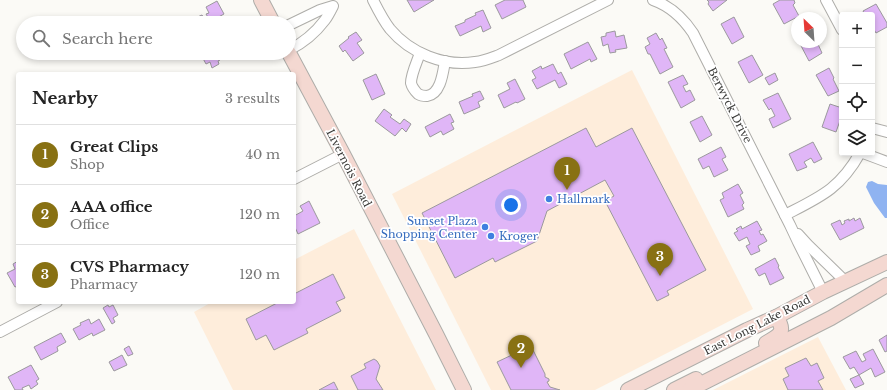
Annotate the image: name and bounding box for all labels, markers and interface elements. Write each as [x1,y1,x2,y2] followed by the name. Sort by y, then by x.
[791,12,827,48] north arrow
[839,12,875,156] map controls
[839,12,875,48] button: +
[16,16,296,60] search box
[30,27,52,49] icon: search
[62,29,153,48] text: Search here
[839,48,875,84] button: −
[705,65,755,145] street label: Berwyck Drive
[839,84,875,120] button: locate
[32,88,98,109] text: Nearby
[225,90,280,107] text: 3 results
[839,120,875,156] button: layers
[323,127,375,210] street label: Livernois Road
[70,137,158,156] text: Great Clips
[42,146,48,163] text: 1
[245,146,280,163] text: 40 m
[70,156,105,173] text: Shop
[554,157,580,190] pin: 1
[557,192,611,206] place label: Hallmark
[544,194,554,204] marker: Hallmark
[501,195,521,215] your location
[70,197,153,216] text: AAA office
[41,206,49,223] text: 2
[239,206,280,223] text: 120 m
[381,214,478,241] place label: Sunset Plaza Shopping Center
[70,216,109,233] text: Office
[480,222,490,232] marker: Sunset Plaza Shopping Center
[499,229,539,243] place label: Kroger
[486,231,496,241] marker: Kroger
[647,243,673,276] pin: 3
[70,257,189,276] text: CVS Pharmacy
[41,266,49,283] text: 3
[239,266,280,283] text: 120 m
[70,276,138,293] text: Pharmacy
[701,292,813,358] street label: East Long Lake Road
[508,335,534,368] pin: 2

